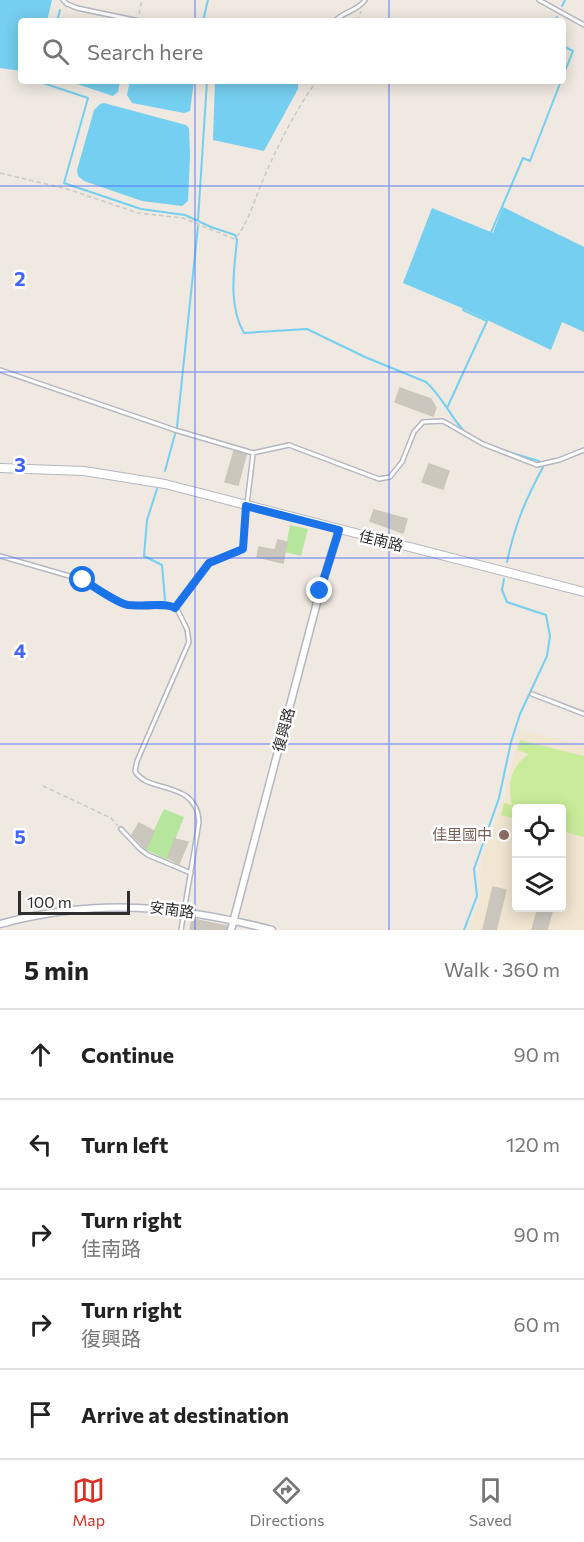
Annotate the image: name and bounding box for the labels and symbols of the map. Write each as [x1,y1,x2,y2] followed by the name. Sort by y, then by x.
[14,266,26,290] text: 2
[14,452,26,476] text: 3
[357,526,405,554] street label: 佳南路
[69,566,95,592] route start
[306,577,332,603] route end
[14,638,26,662] text: 4
[269,706,298,754] street label: 復興路
[14,824,26,848] text: 5
[432,825,492,843] place label: 佳里國中
[497,828,511,842] marker: 佳里國中
[18,888,130,916] scale bar
[149,897,196,921] street label: 安南路

